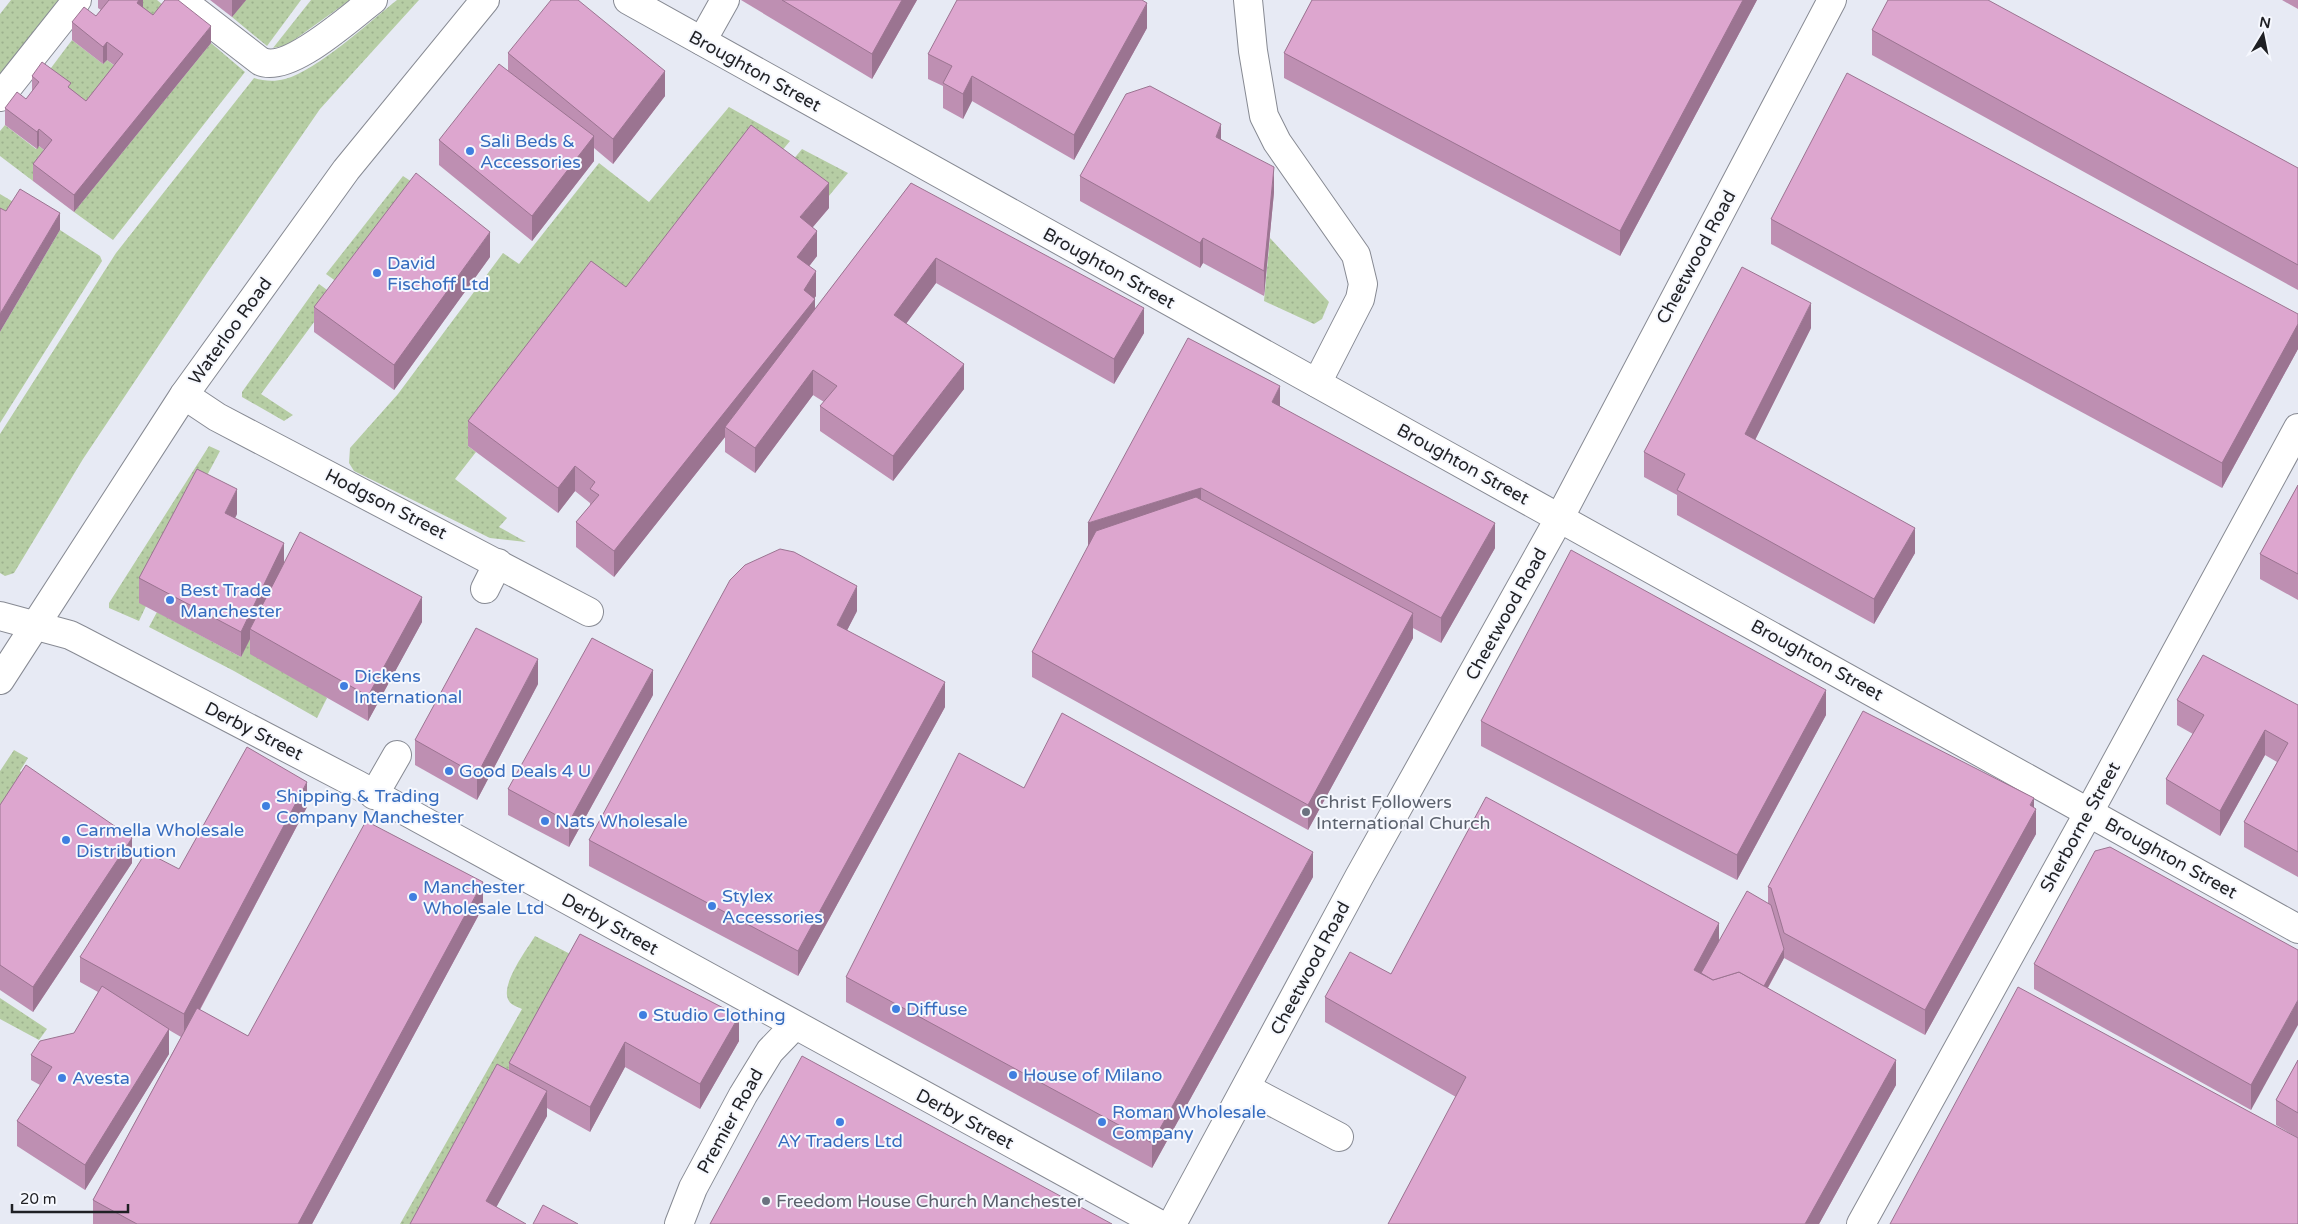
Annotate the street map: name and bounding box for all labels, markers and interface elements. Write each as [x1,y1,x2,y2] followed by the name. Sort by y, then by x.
[2238,10,2288,60] north arrow
[2258,13,2272,32] text: N
[685,26,825,116] street label: Broughton Street
[480,130,581,173] place label: Sali Beds & Accessories
[464,145,476,157] marker: Sali Beds & Accessories
[1652,187,1740,327] street label: Cheetwood Road
[1039,223,1179,313] street label: Broughton Street
[387,252,489,295] place label: David Fischoff Ltd
[371,267,383,279] marker: David Fischoff Ltd
[184,273,276,389] street label: Waterloo Road
[1393,419,1533,509] street label: Broughton Street
[321,464,451,544] street label: Hodgson Street
[1461,544,1551,684] street label: Cheetwood Road
[180,579,282,622] place label: Best Trade Manchester
[164,594,176,606] marker: Best Trade Manchester
[1747,615,1887,705] street label: Broughton Street
[354,665,462,708] place label: Dickens International
[338,680,350,692] marker: Dickens International
[201,697,307,765] street label: Derby Street
[2035,758,2125,896] street label: Sherborne Street
[459,760,591,782] place label: Good Deals 4 U
[443,765,455,777] marker: Good Deals 4 U
[276,785,464,828] place label: Shipping & Trading Company Manchester
[1316,791,1490,834] place label: Christ Followers International Church
[260,800,272,812] marker: Shipping & Trading Company Manchester
[1300,806,1312,818] marker: Christ Followers International Church
[555,810,688,832] place label: Nats Wholesale
[2101,813,2241,903] street label: Broughton Street
[539,815,551,827] marker: Nats Wholesale
[76,819,244,862] place label: Carmella Wholesale Distribution
[60,834,72,846] marker: Carmella Wholesale Distribution
[423,876,544,919] place label: Manchester Wholesale Ltd
[722,885,823,928] place label: Stylex Accessories
[558,888,662,960] street label: Derby Street
[407,891,419,903] marker: Manchester Wholesale Ltd
[1266,898,1354,1038] street label: Cheetwood Road
[706,900,718,912] marker: Stylex Accessories
[906,998,968,1020] place label: Diffuse
[890,1003,902,1015] marker: Diffuse
[653,1004,786,1026] place label: Studio Clothing
[637,1009,649,1021] marker: Studio Clothing
[1023,1064,1162,1086] place label: House of Milano
[692,1065,768,1177] street label: Premier Road
[72,1067,130,1089] place label: Avesta
[1007,1069,1019,1081] marker: House of Milano
[56,1072,68,1084] marker: Avesta
[912,1084,1018,1154] street label: Derby Street
[1112,1101,1266,1144] place label: Roman Wholesale Company
[834,1116,846,1128] marker: AY Traders Ltd
[1096,1116,1108,1128] marker: Roman Wholesale Company
[777,1130,903,1152] place label: AY Traders Ltd
[12,1182,129,1214] scale bar
[20,1190,57,1208] text: 20 m
[776,1190,1084,1212] place label: Freedom House Church Manchester
[760,1195,772,1207] marker: Freedom House Church Manchester

